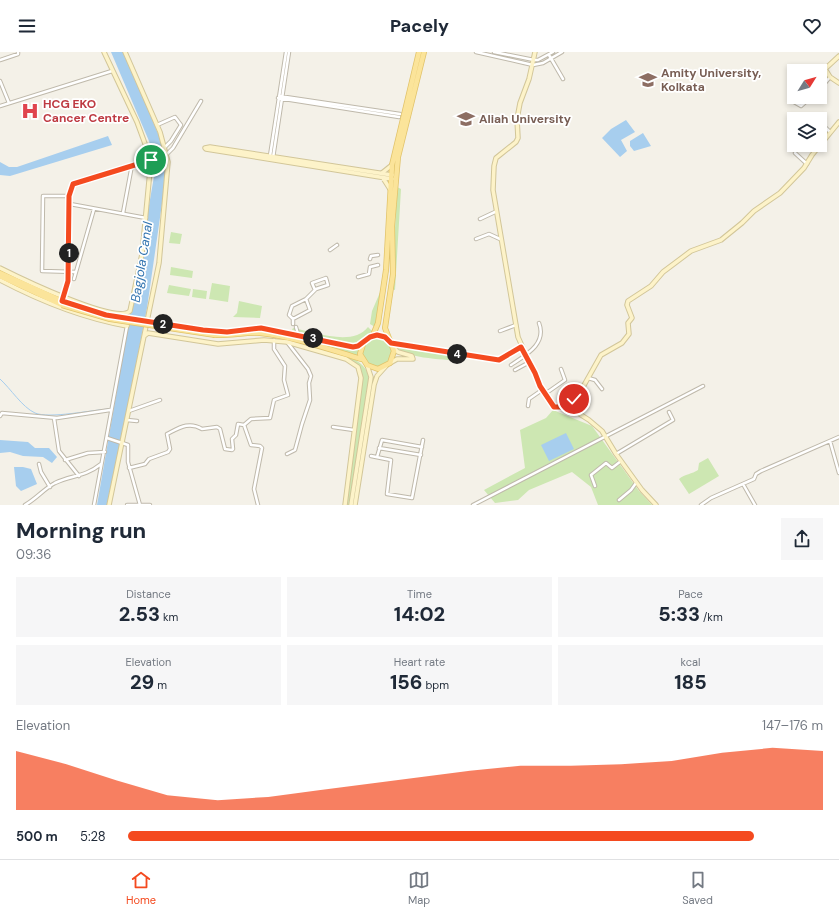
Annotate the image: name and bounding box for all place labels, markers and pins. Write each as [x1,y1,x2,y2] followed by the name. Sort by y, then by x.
[661,65,761,95] place label: Amity University, Kolkata
[638,70,658,90] school or university icon: Amity University, Kolkata
[43,96,129,126] place label: HCG EKO Cancer Centre
[20,101,40,121] hospital icon: HCG EKO Cancer Centre
[456,109,476,129] school or university icon: Aliah University
[479,111,572,127] place label: Aliah University
[134,143,168,177] pin
[59,243,79,263] pin: 1
[153,314,173,334] pin: 2
[303,328,323,348] pin: 3
[447,344,467,364] pin: 4
[557,382,591,416] pin

